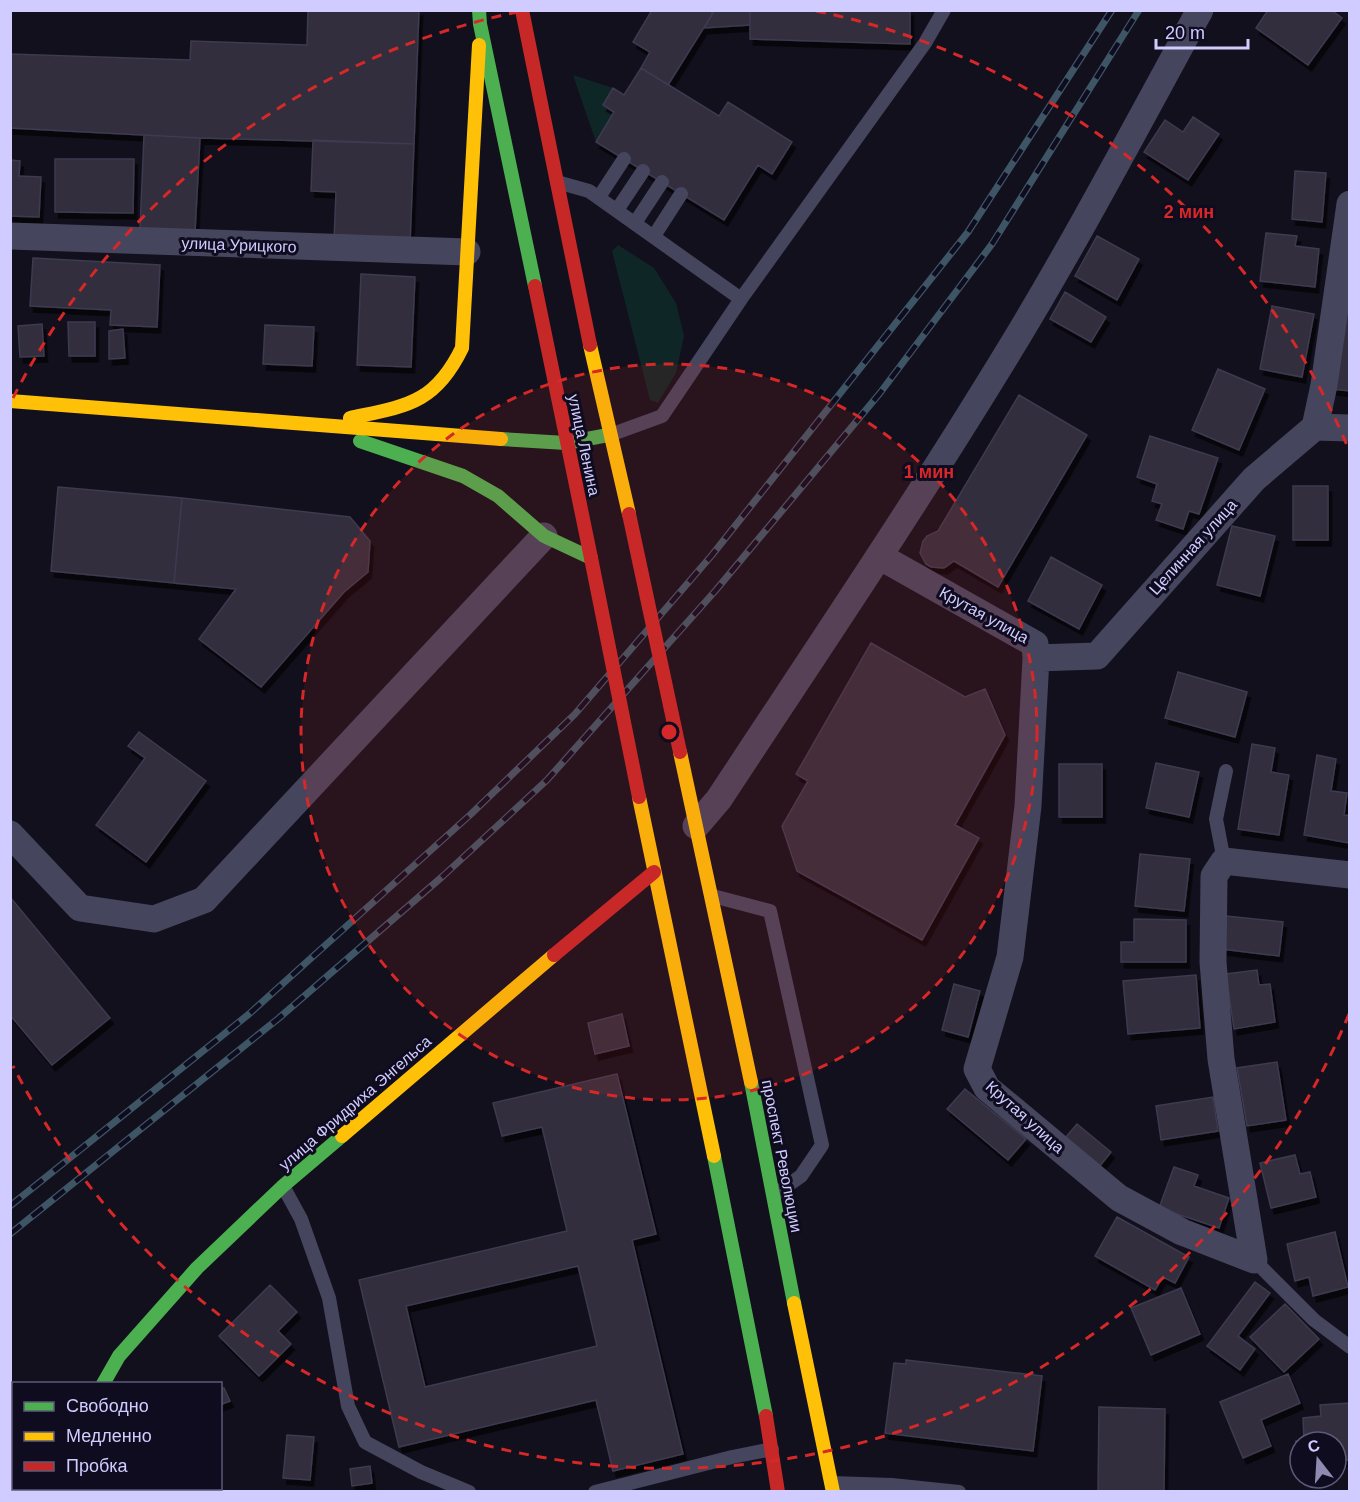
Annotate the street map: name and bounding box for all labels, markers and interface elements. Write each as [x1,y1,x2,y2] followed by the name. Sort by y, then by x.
[1156,12,1248,50] scale bar
[1165,23,1205,43] text: 20 m
[1164,202,1214,222] text: 2 мин
[181,234,297,256] street label: улица Урицкого
[565,393,603,497] street label: улица Ленина
[904,462,954,482] text: 1 мин
[1146,496,1240,598] street label: Целинная улица
[937,584,1032,647] street label: Крутая улица
[659,722,679,742] centre of rings
[276,1032,434,1174] street label: улица Фридриха Энгельса
[982,1077,1068,1157] street label: Крутая улица
[759,1078,805,1234] street label: проспект Революции
[12,1382,222,1490] legend
[66,1396,149,1416] text: Свободно
[66,1426,152,1446] text: Медленно
[1288,1430,1348,1490] north arrow
[1306,1436,1322,1456] text: С
[66,1456,129,1476] text: Пробка

